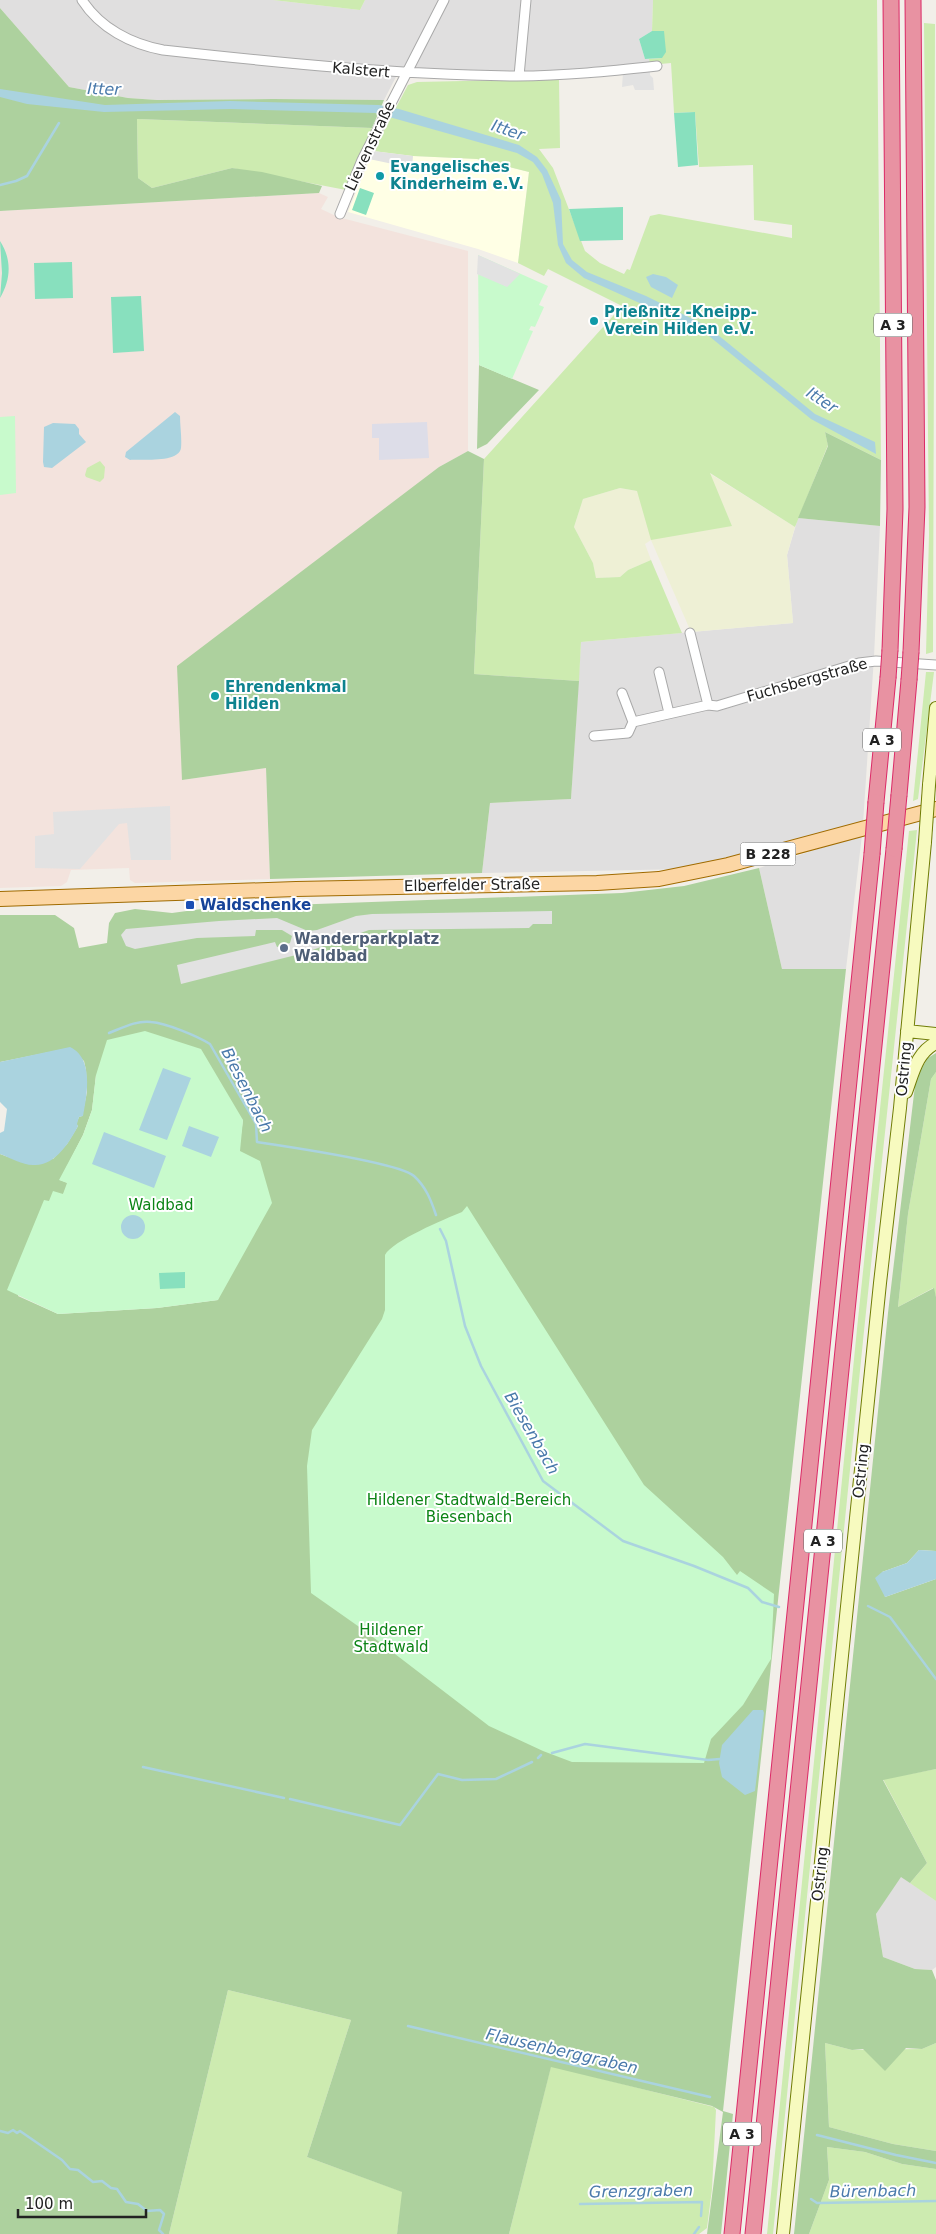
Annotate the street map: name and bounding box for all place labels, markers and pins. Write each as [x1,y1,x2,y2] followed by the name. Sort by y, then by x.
[390,158,524,193] place label: Evangelisches Kinderheim e.V.
[374,170,386,182] marker: Evangelisches Kinderheim e.V.
[604,303,757,338] place label: Prießnitz -Kneipp- Verein Hilden e.V.
[588,315,600,327] marker: Prießnitz -Kneipp- Verein Hilden e.V.
[225,678,347,713] place label: Ehrendenkmal Hilden
[209,690,221,702] marker: Ehrendenkmal Hilden
[200,896,311,914] place label: Waldschenke
[184,899,196,911] marker: Waldschenke
[294,930,440,965] place label: Wanderparkplatz Waldbad
[278,942,290,954] marker: Wanderparkplatz Waldbad

